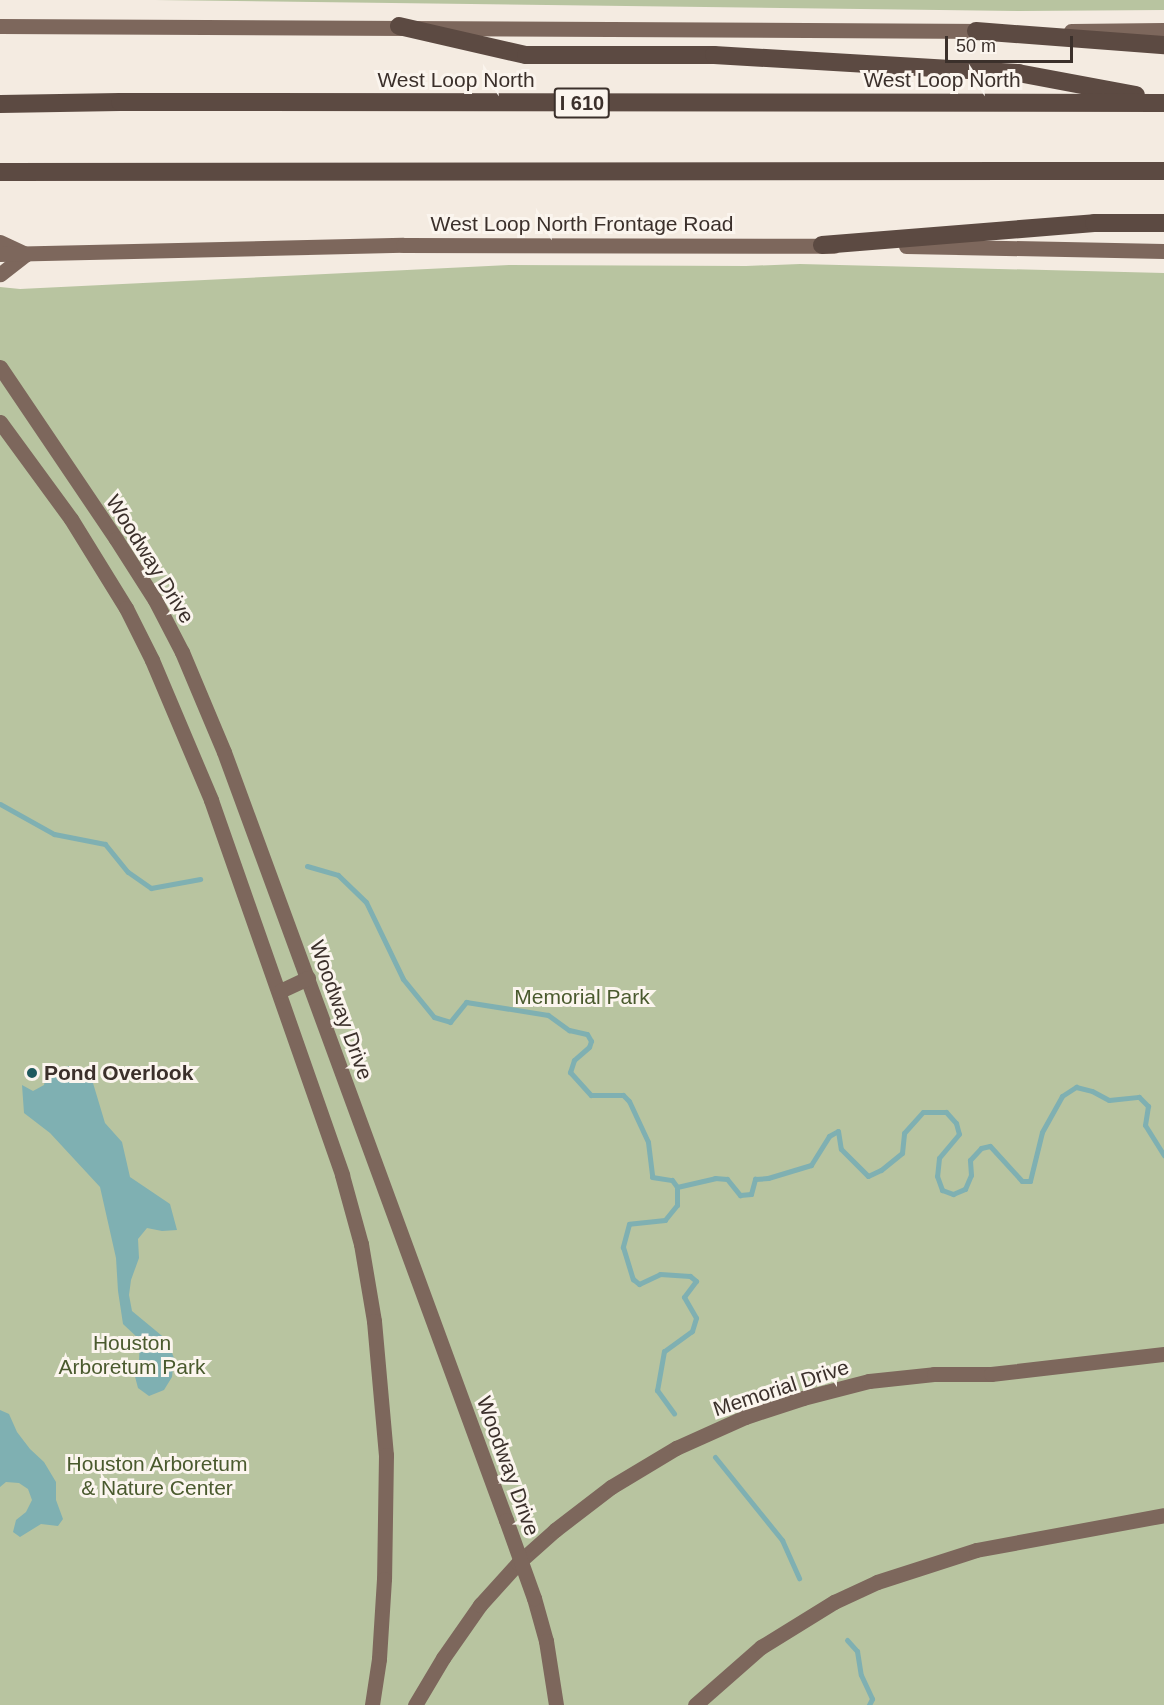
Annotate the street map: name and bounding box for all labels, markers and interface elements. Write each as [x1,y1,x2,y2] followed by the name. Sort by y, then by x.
[948,24,1076,62] scale bar
[956,36,996,56] text: 50 m
[377,67,535,93] street label: West Loop North
[863,67,1021,93] street label: West Loop North
[554,86,610,120] road number: I 610
[430,211,734,237] street label: West Loop North Frontage Road
[100,490,200,628] street label: Woodway Drive
[304,937,378,1083] street label: Woodway Drive
[514,984,650,1010] park label: Memorial Park
[44,1060,193,1086] place label: Pond Overlook
[25,1066,39,1080] marker: Pond Overlook
[58,1330,206,1380] park label: Houston Arboretum Park
[710,1354,852,1422] street label: Memorial Drive
[471,1393,545,1539] street label: Woodway Drive
[66,1451,248,1501] park label: Houston Arboretum & Nature Center

